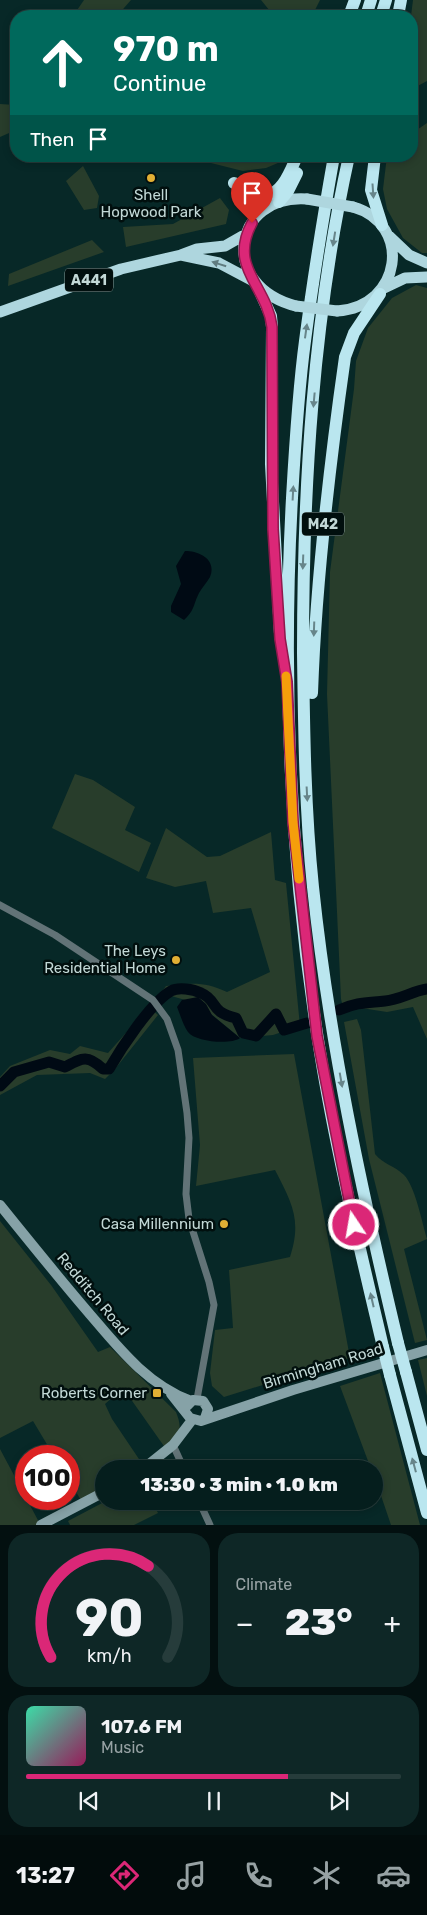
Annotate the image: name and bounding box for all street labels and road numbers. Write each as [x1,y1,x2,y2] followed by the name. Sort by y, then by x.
[65,268,113,292] road number: A441
[302,512,344,536] road number: M42
[53,1249,133,1339] street label: Redditch Road
[261,1339,385,1393] street label: Birmingham Road

